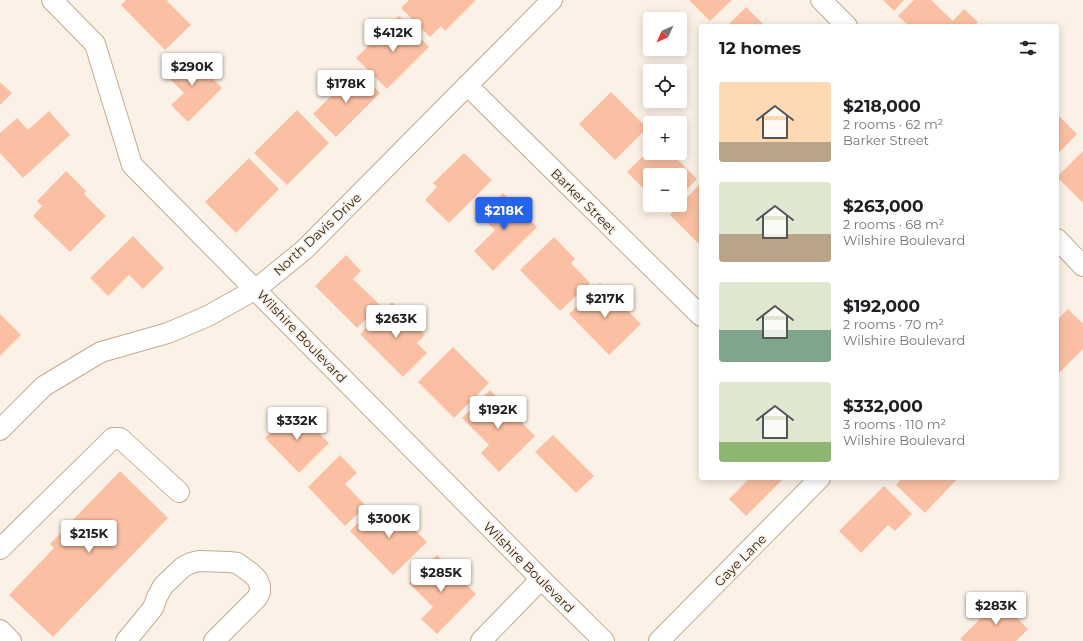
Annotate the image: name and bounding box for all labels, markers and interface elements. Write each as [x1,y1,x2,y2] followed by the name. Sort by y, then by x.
[643,12,687,56] north arrow
[643,12,687,212] map controls
[365,19,421,53] pin: $412K
[373,24,413,40] text: $412K
[1017,37,1039,59] icon: filters
[719,38,801,58] text: 12 homes
[164,53,220,87] pin: $290K
[171,58,213,74] text: $290K
[643,64,687,108] button: locate
[318,70,374,104] pin: $178K
[326,75,366,91] text: $178K
[843,96,921,116] text: $218,000
[751,98,799,146] icon: home
[643,116,687,160] button: +
[843,116,943,132] text: 2 rooms · 62 m²
[843,132,929,148] text: Barker Street
[548,165,620,237] street label: Barker Street
[643,168,687,212] button: −
[270,189,364,279] street label: North Davis Drive
[843,196,924,216] text: $263,000
[476,197,532,231] pin: $218K
[751,198,799,246] icon: home
[484,202,524,218] text: $218K
[843,216,944,232] text: 2 rooms · 68 m²
[843,232,965,248] text: Wilshire Boulevard
[577,285,633,319] pin: $217K
[254,286,350,386] street label: Wilshire Boulevard
[586,290,624,306] text: $217K
[843,296,920,316] text: $192,000
[751,298,799,346] icon: home
[368,305,424,339] pin: $263K
[375,310,417,326] text: $263K
[843,316,944,332] text: 2 rooms · 70 m²
[843,332,965,348] text: Wilshire Boulevard
[470,396,526,430] pin: $192K
[843,396,923,416] text: $332,000
[751,398,799,446] icon: home
[479,401,517,417] text: $192K
[269,407,325,441] pin: $332K
[277,412,317,428] text: $332K
[843,416,946,432] text: 3 rooms · 110 m²
[843,432,965,448] text: Wilshire Boulevard
[361,505,417,539] pin: $300K
[367,510,411,526] text: $300K
[480,518,578,616] street label: Wilshire Boulevard
[61,520,117,554] pin: $215K
[70,525,108,541] text: $215K
[710,530,770,590] street label: Gaye Lane
[413,559,469,593] pin: $285K
[420,564,462,580] text: $285K
[968,592,1024,626] pin: $283K
[975,597,1017,613] text: $283K

